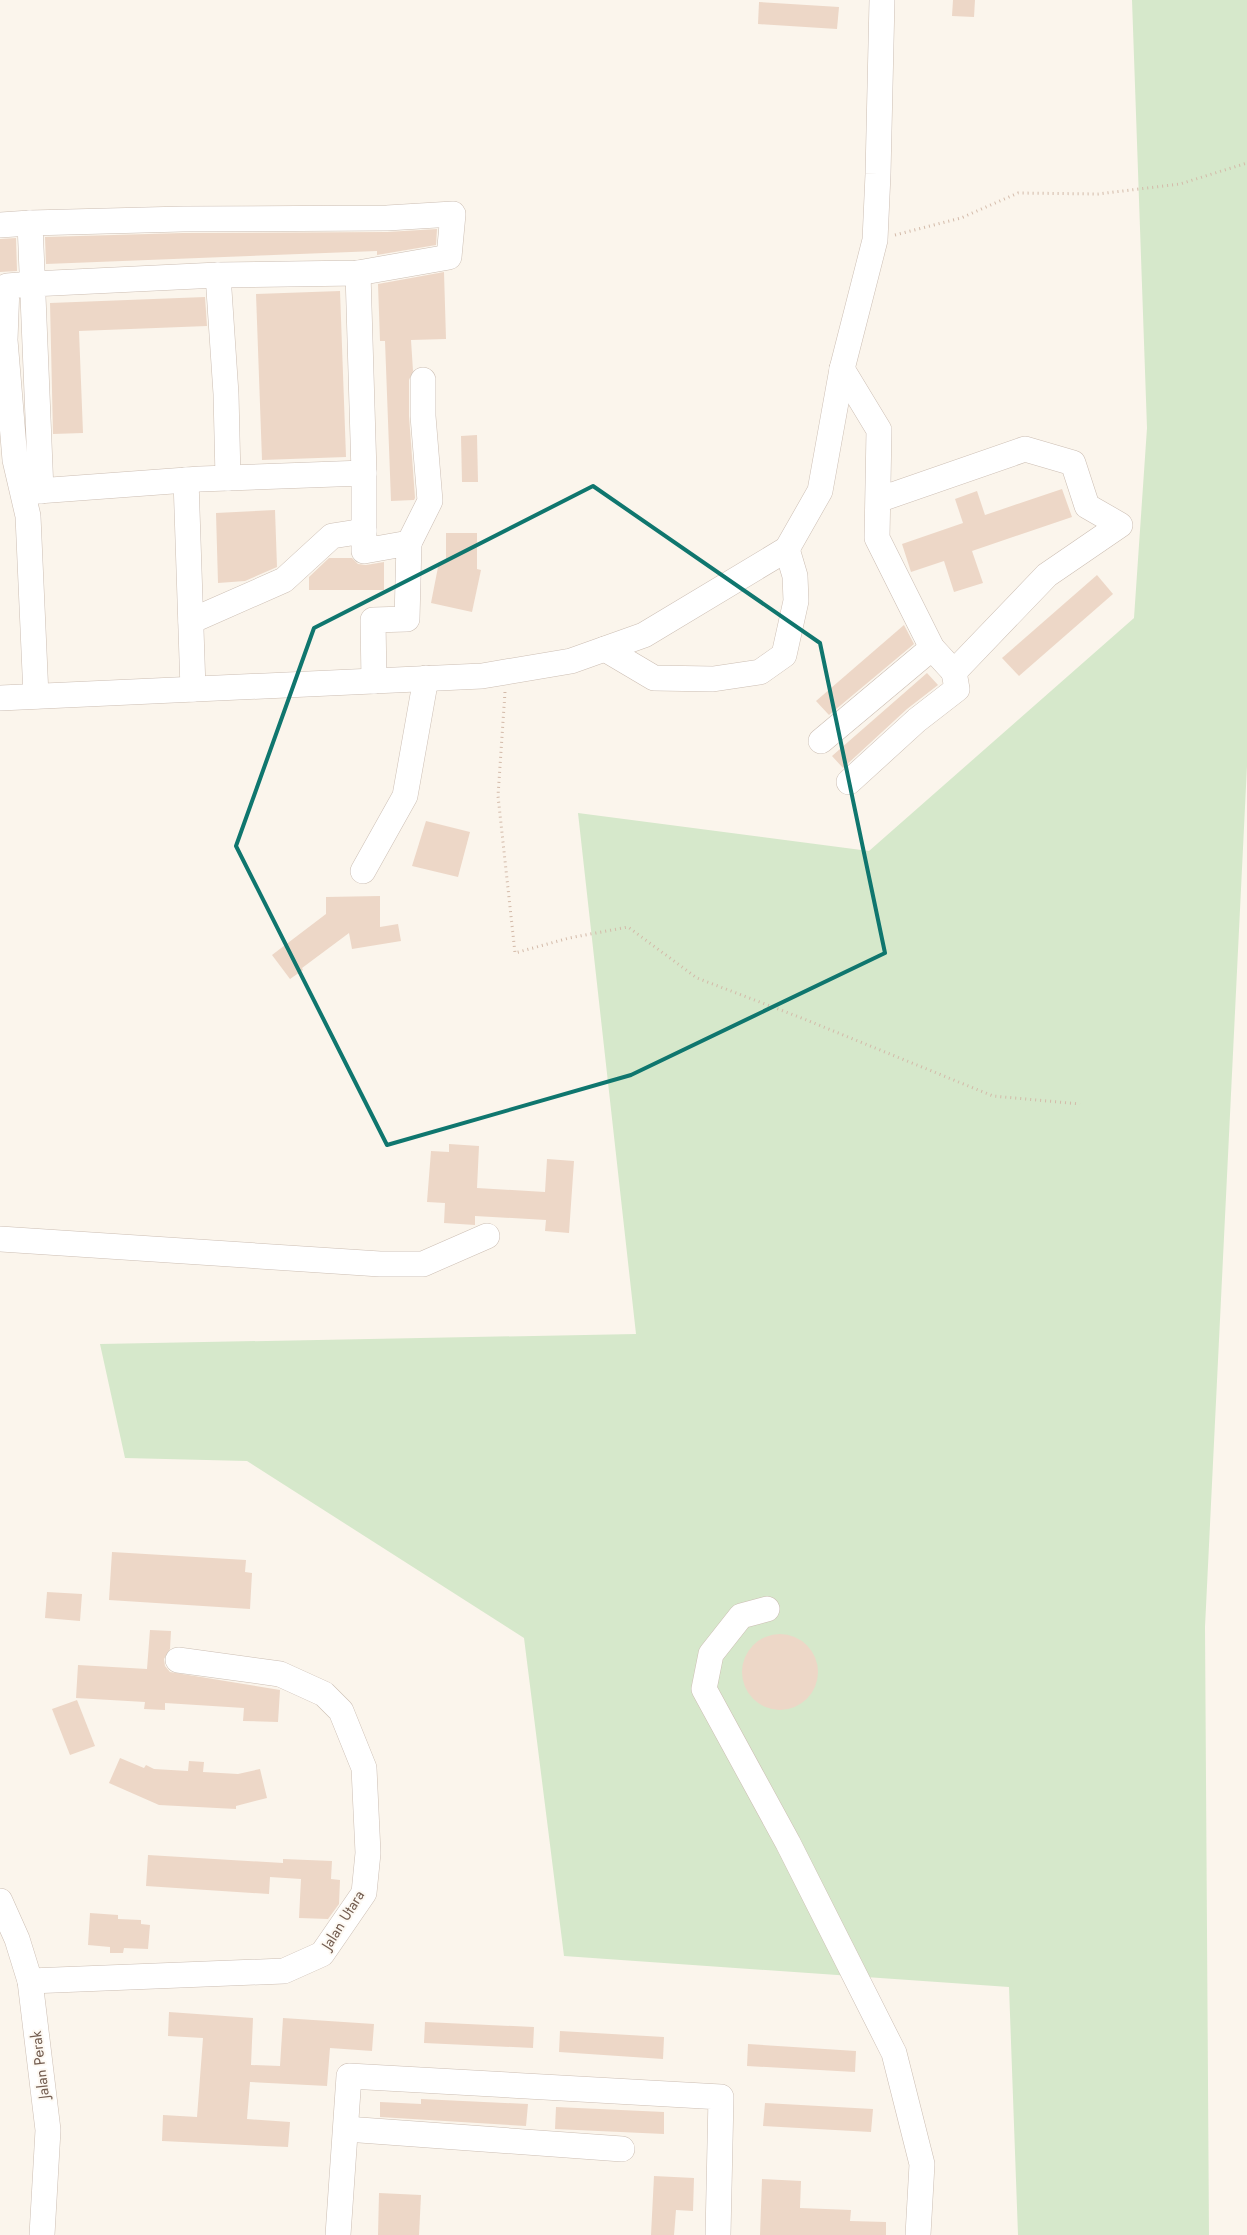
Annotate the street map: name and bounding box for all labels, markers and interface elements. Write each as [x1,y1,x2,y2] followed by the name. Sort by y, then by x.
[315,1886,370,1956] street label: Jalan Utara
[25,2029,55,2102] street label: Jalan Perak

